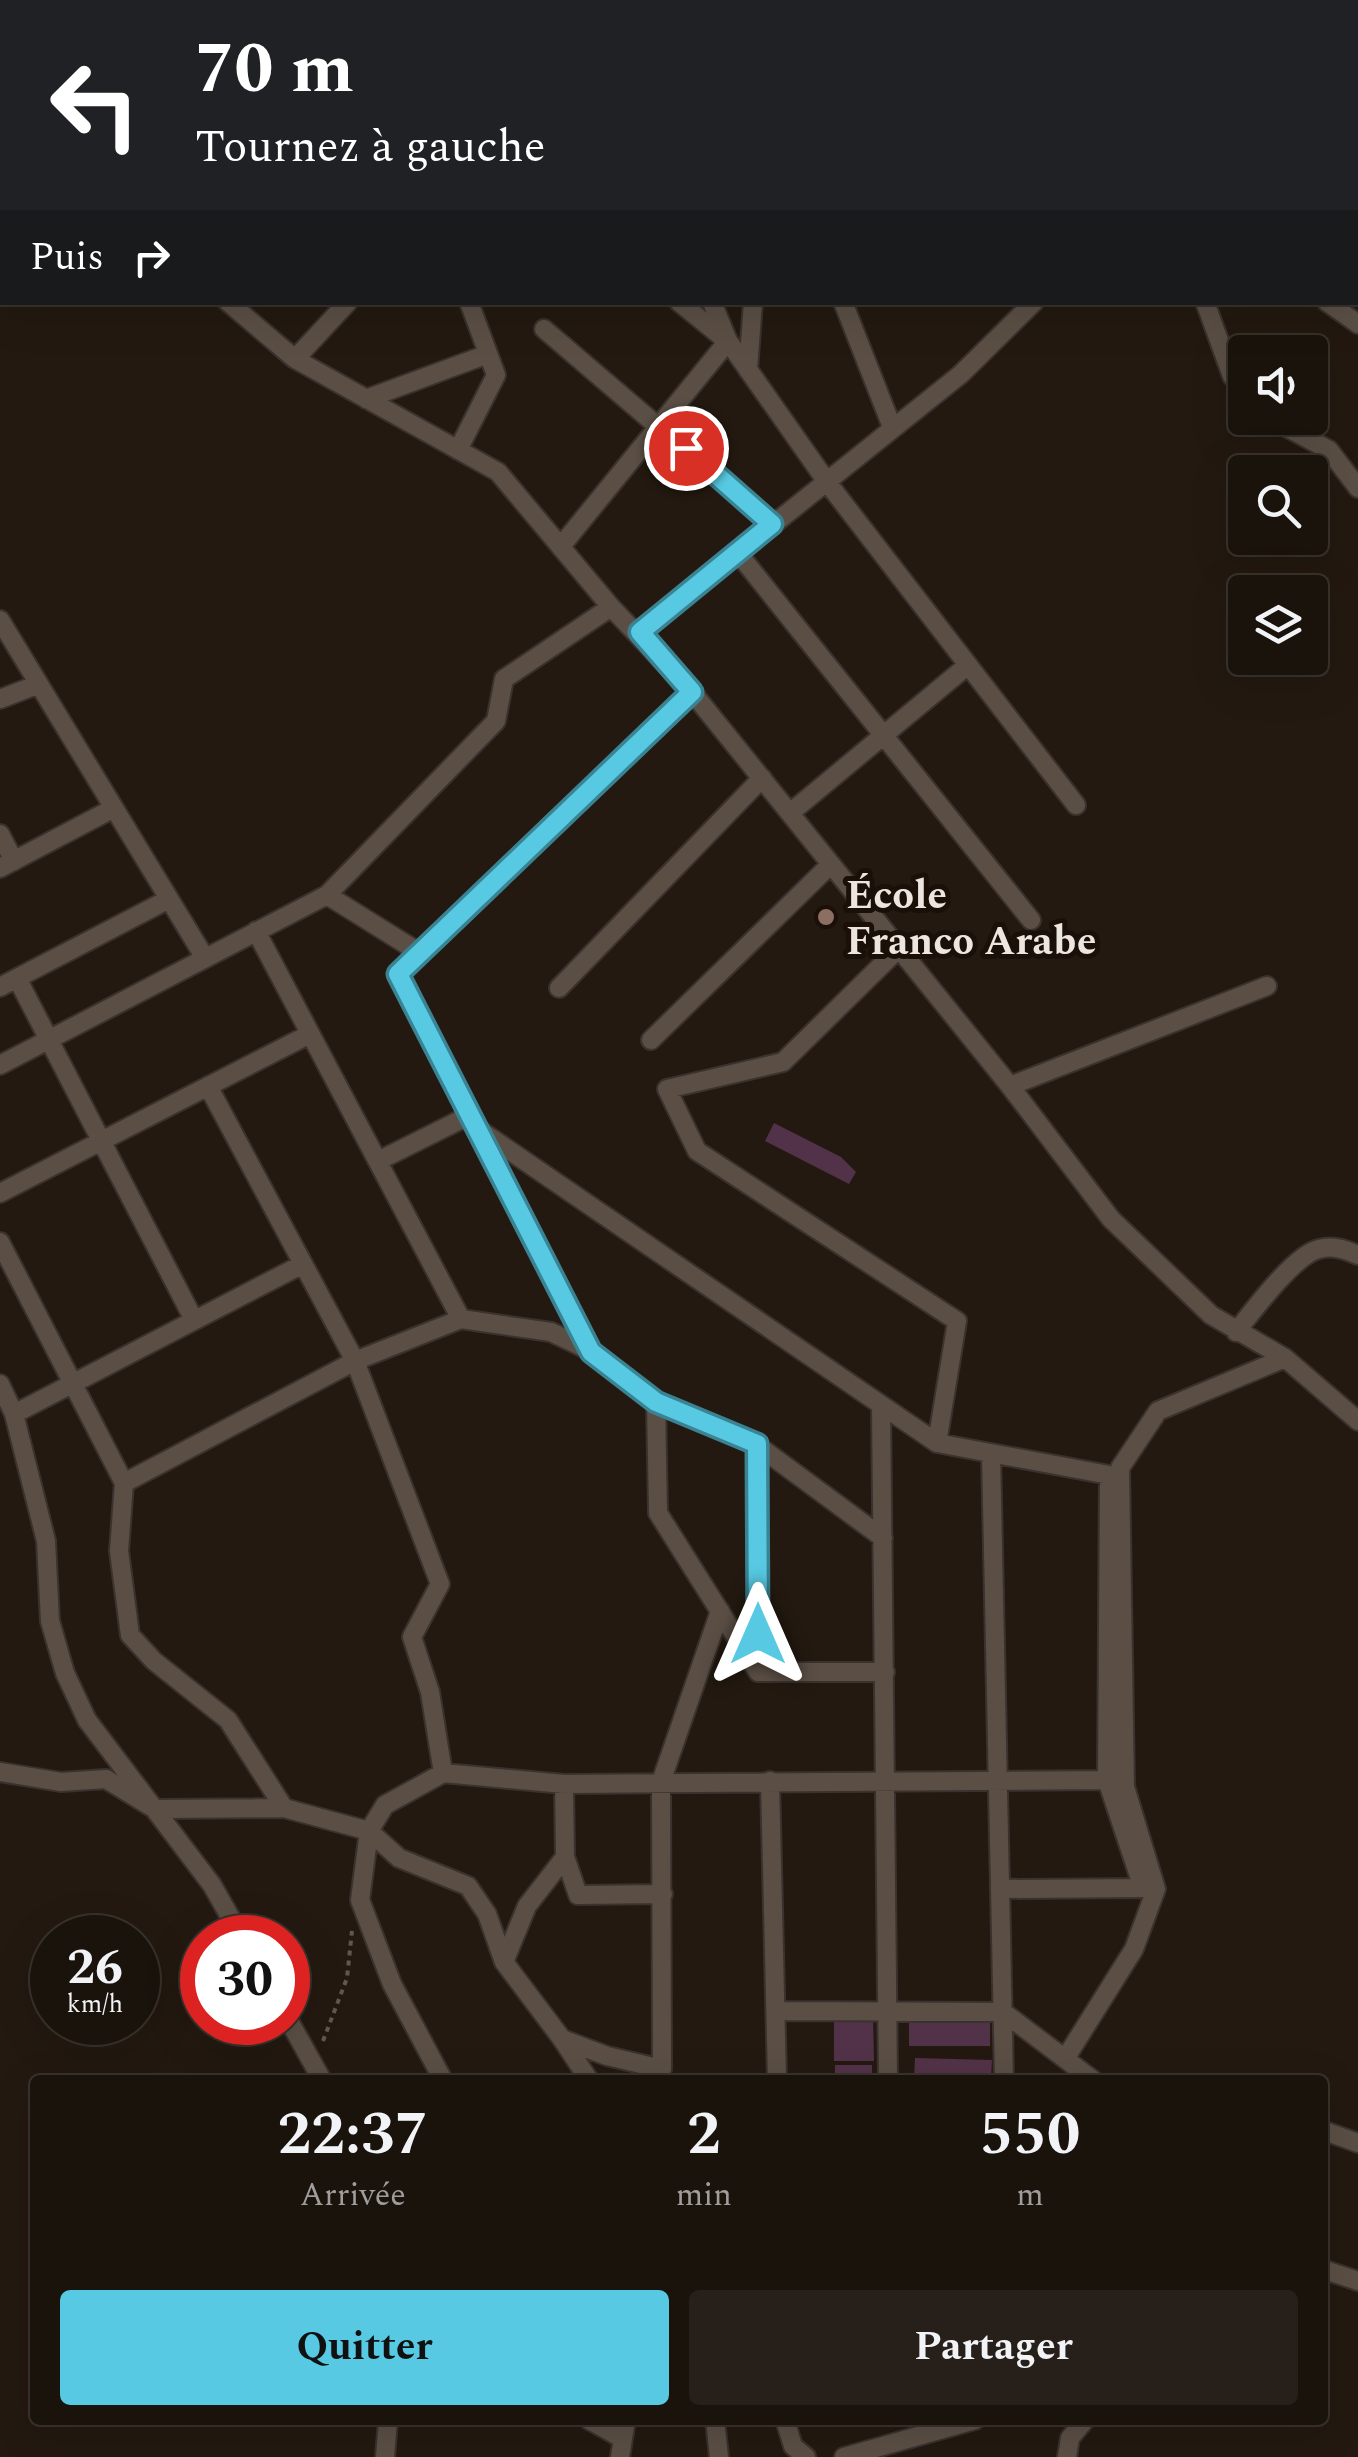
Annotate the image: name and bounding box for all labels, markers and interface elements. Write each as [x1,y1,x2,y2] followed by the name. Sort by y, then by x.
[195,17,354,123] text: 70 m
[30,40,160,170] icon: left
[195,113,546,182] text: Tournez à gauche
[30,229,104,287] text: Puis
[124,230,179,285] icon: right
[1228,335,1328,675] map controls
[1228,335,1328,435] button: sound
[644,406,729,491] pin
[659,421,714,476] icon: arrive
[1228,455,1328,555] button: search
[1228,575,1328,675] button: layers
[846,866,1097,973] place label: École Franco Arabe
[815,906,837,928] marker: École Franco Arabe
[706,1582,810,1686] position arrow
[180,1915,310,2045] speed limit sign: 30
[67,1930,123,2006] text: 26
[67,1986,123,2024] text: km/h
[278,2089,428,2181] text: 22:37
[687,2089,721,2181] text: 2
[979,2089,1080,2181] text: 550
[300,2171,406,2220] text: Arrivée
[676,2171,732,2220] text: min
[1016,2171,1044,2220] text: m
[60,2290,669,2405] button: Quitter
[689,2290,1298,2405] button: Partager

